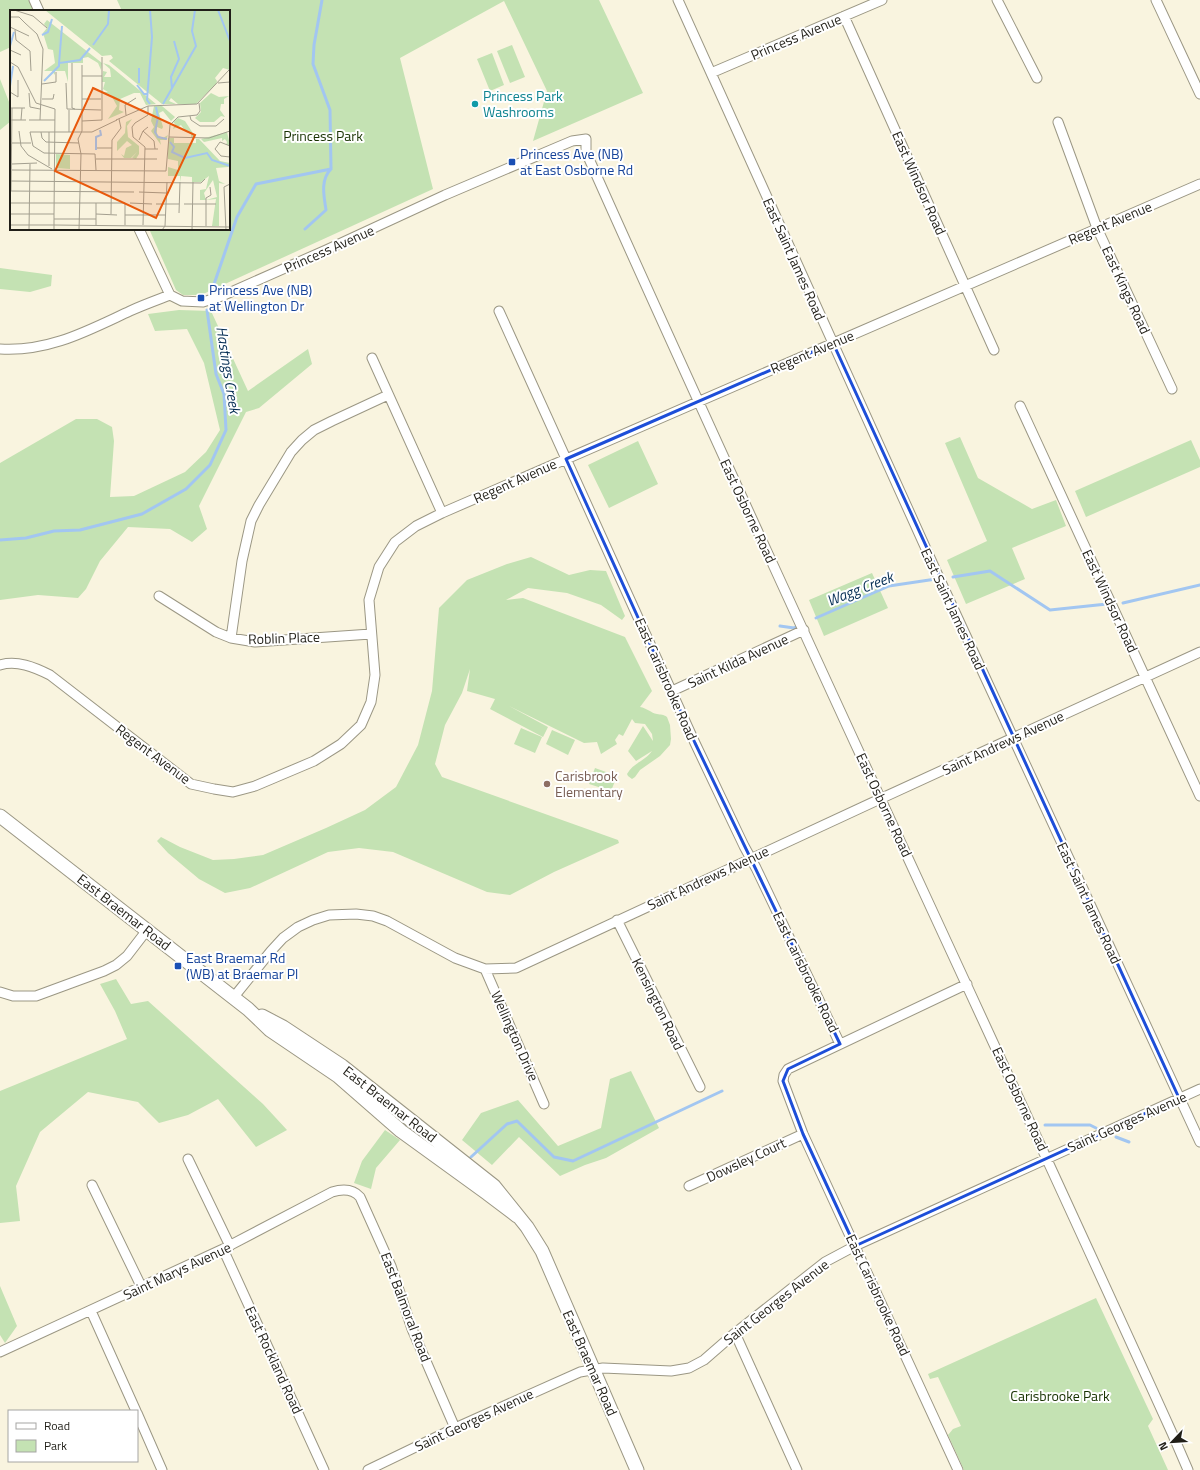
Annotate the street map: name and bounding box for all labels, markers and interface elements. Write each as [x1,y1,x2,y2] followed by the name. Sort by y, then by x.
[747,8,844,65] street label: Princess Avenue
[10,10,230,230] inset map
[483,85,563,122] place label: Princess Park Washrooms
[470,99,480,109] marker: Princess Park Washrooms
[283,125,363,146] park label: Princess Park
[887,127,952,238] street label: East Windsor Road
[520,143,633,180] place label: Princess Ave (NB) at East Osborne Rd
[507,157,517,167] marker: Princess Ave (NB) at East Osborne Rd
[758,194,831,323] street label: East Saint James Road
[1065,195,1155,250] street label: Regent Avenue
[280,219,377,278] street label: Princess Avenue
[1097,242,1156,337] street label: East Kings Road
[209,279,312,316] place label: Princess Ave (NB) at Wellington Dr
[196,293,206,303] marker: Princess Ave (NB) at Wellington Dr
[767,324,857,379] street label: Regent Avenue
[210,325,247,417] water label: Hastings Creek
[470,453,560,508] street label: Regent Avenue
[715,455,782,566] street label: East Osborne Road
[916,544,991,673] street label: East Saint James Road
[1077,546,1144,656] street label: East Windsor Road
[823,564,899,612] water label: Wagg Creek
[630,614,703,743] street label: East Carisbrooke Road
[248,626,320,649] street label: Roblin Place
[684,628,791,693] street label: Saint Kilda Avenue
[938,705,1067,780] street label: Saint Andrews Avenue
[111,718,195,789] street label: Regent Avenue
[851,749,918,860] street label: East Osborne Road
[555,765,623,802] place label: Carisbrook Elementary
[542,779,552,789] marker: Carisbrook Elementary
[1052,838,1127,967] street label: East Saint James Road
[643,840,772,915] street label: Saint Andrews Avenue
[73,868,176,955] street label: East Braemar Road
[768,908,845,1036] street label: East Carisbrooke Road
[186,947,298,984] place label: East Braemar Rd (WB) at Braemar Pl
[627,954,690,1053] street label: Kensington Road
[173,961,183,971] marker: East Braemar Rd (WB) at Braemar Pl
[486,987,545,1084] street label: Wellington Drive
[987,1043,1054,1154] street label: East Osborne Road
[339,1060,442,1147] street label: East Braemar Road
[1064,1086,1190,1157] street label: Saint Georges Avenue
[703,1132,789,1187] street label: Dowsley Court
[841,1230,916,1359] street label: East Carisbrooke Road
[119,1236,234,1305] street label: Saint Marys Avenue
[376,1249,437,1365] street label: East Balmoral Road
[719,1254,833,1349] street label: Saint Georges Avenue
[240,1303,309,1417] street label: East Rockland Road
[558,1307,623,1419] street label: East Braemar Road
[411,1383,537,1456] street label: Saint Georges Avenue
[1010,1385,1110,1406] park label: Carisbrooke Park
[8,1410,138,1462] legend
[44,1416,70,1435] text: Road
[1152,1422,1192,1462] north arrow
[44,1436,67,1455] text: Park
[1154,1439,1172,1453] text: N

